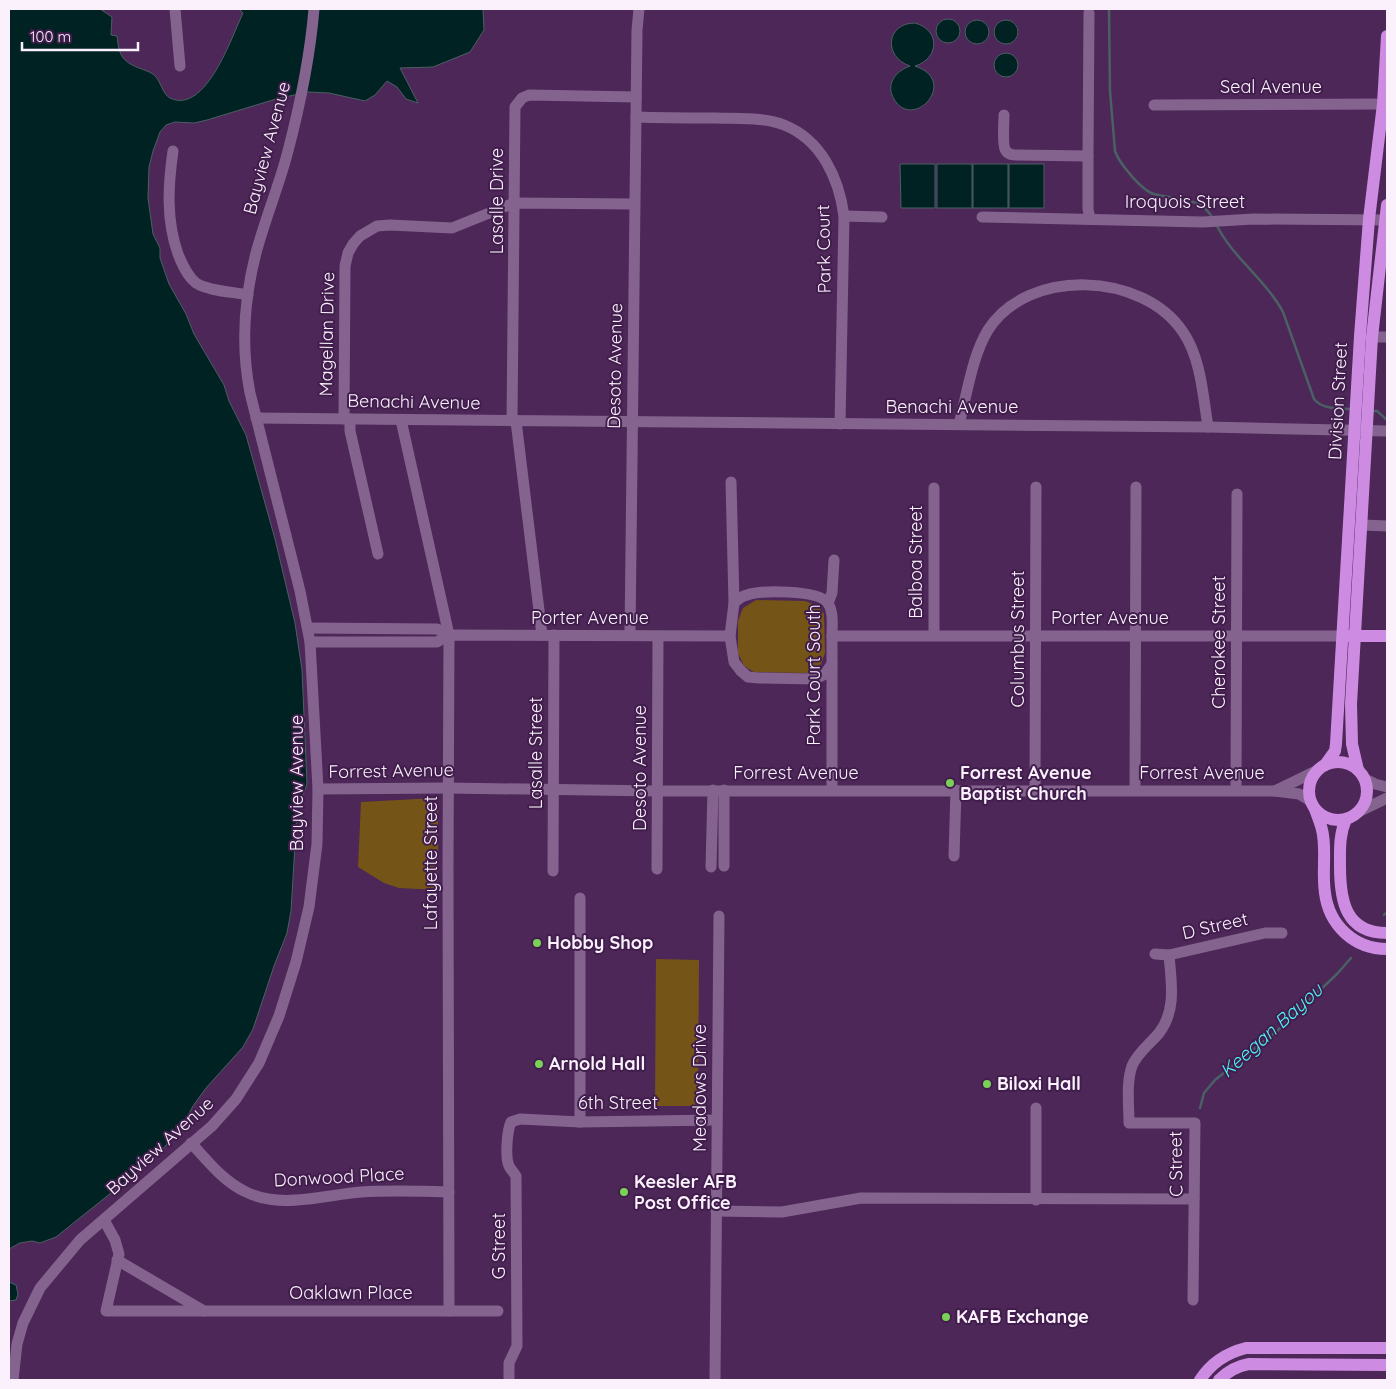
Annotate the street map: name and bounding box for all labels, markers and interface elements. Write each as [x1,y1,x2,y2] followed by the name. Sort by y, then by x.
[22,20,139,52] scale bar
[30,27,71,46] text: 100 m
[1220,75,1322,98] street label: Seal Avenue
[238,79,295,217] street label: Bayview Avenue
[485,148,508,254] street label: Lasalle Drive
[1125,190,1245,213] street label: Iroquois Street
[811,204,836,294] street label: Park Court
[314,271,339,397] street label: Magellan Drive
[602,303,627,429] street label: Desoto Avenue
[1323,342,1352,460] street label: Division Street
[347,389,481,414] street label: Benachi Avenue
[885,395,1019,418] street label: Benachi Avenue
[904,505,927,619] street label: Balboa Street
[1006,570,1029,708] street label: Columbus Street
[1207,575,1230,709] street label: Cherokee Street
[802,604,825,746] street label: Park Court South
[531,606,649,629] street label: Porter Avenue
[1051,606,1169,629] street label: Porter Avenue
[524,697,547,809] street label: Lasalle Street
[628,705,651,831] street label: Desoto Avenue
[285,715,308,851] street label: Bayview Avenue
[328,758,454,783] street label: Forrest Avenue
[733,761,859,784] street label: Forrest Avenue
[960,761,1092,805] place label: Forrest Avenue Baptist Church
[1139,761,1265,784] street label: Forrest Avenue
[944,777,956,789] marker: Forrest Avenue Baptist Church
[419,796,442,930] street label: Lafayette Street
[1180,907,1250,944] street label: D Street
[547,931,653,954] place label: Hobby Shop
[531,937,543,949] marker: Hobby Shop
[1215,977,1328,1082] water label: Keegan Bayou
[688,1024,711,1152] street label: Meadows Drive
[549,1052,645,1075] place label: Arnold Hall
[533,1058,545,1070] marker: Arnold Hall
[997,1072,1081,1095] place label: Biloxi Hall
[981,1078,993,1090] marker: Biloxi Hall
[101,1091,218,1200] street label: Bayview Avenue
[578,1091,658,1114] street label: 6th Street
[1163,1131,1188,1197] street label: C Street
[273,1162,405,1191] street label: Donwood Place
[634,1170,737,1214] place label: Keesler AFB Post Office
[618,1186,630,1198] marker: Keesler AFB Post Office
[487,1213,510,1279] street label: G Street
[289,1281,413,1304] street label: Oaklawn Place
[956,1305,1089,1328] place label: KAFB Exchange
[940,1311,952,1323] marker: KAFB Exchange

